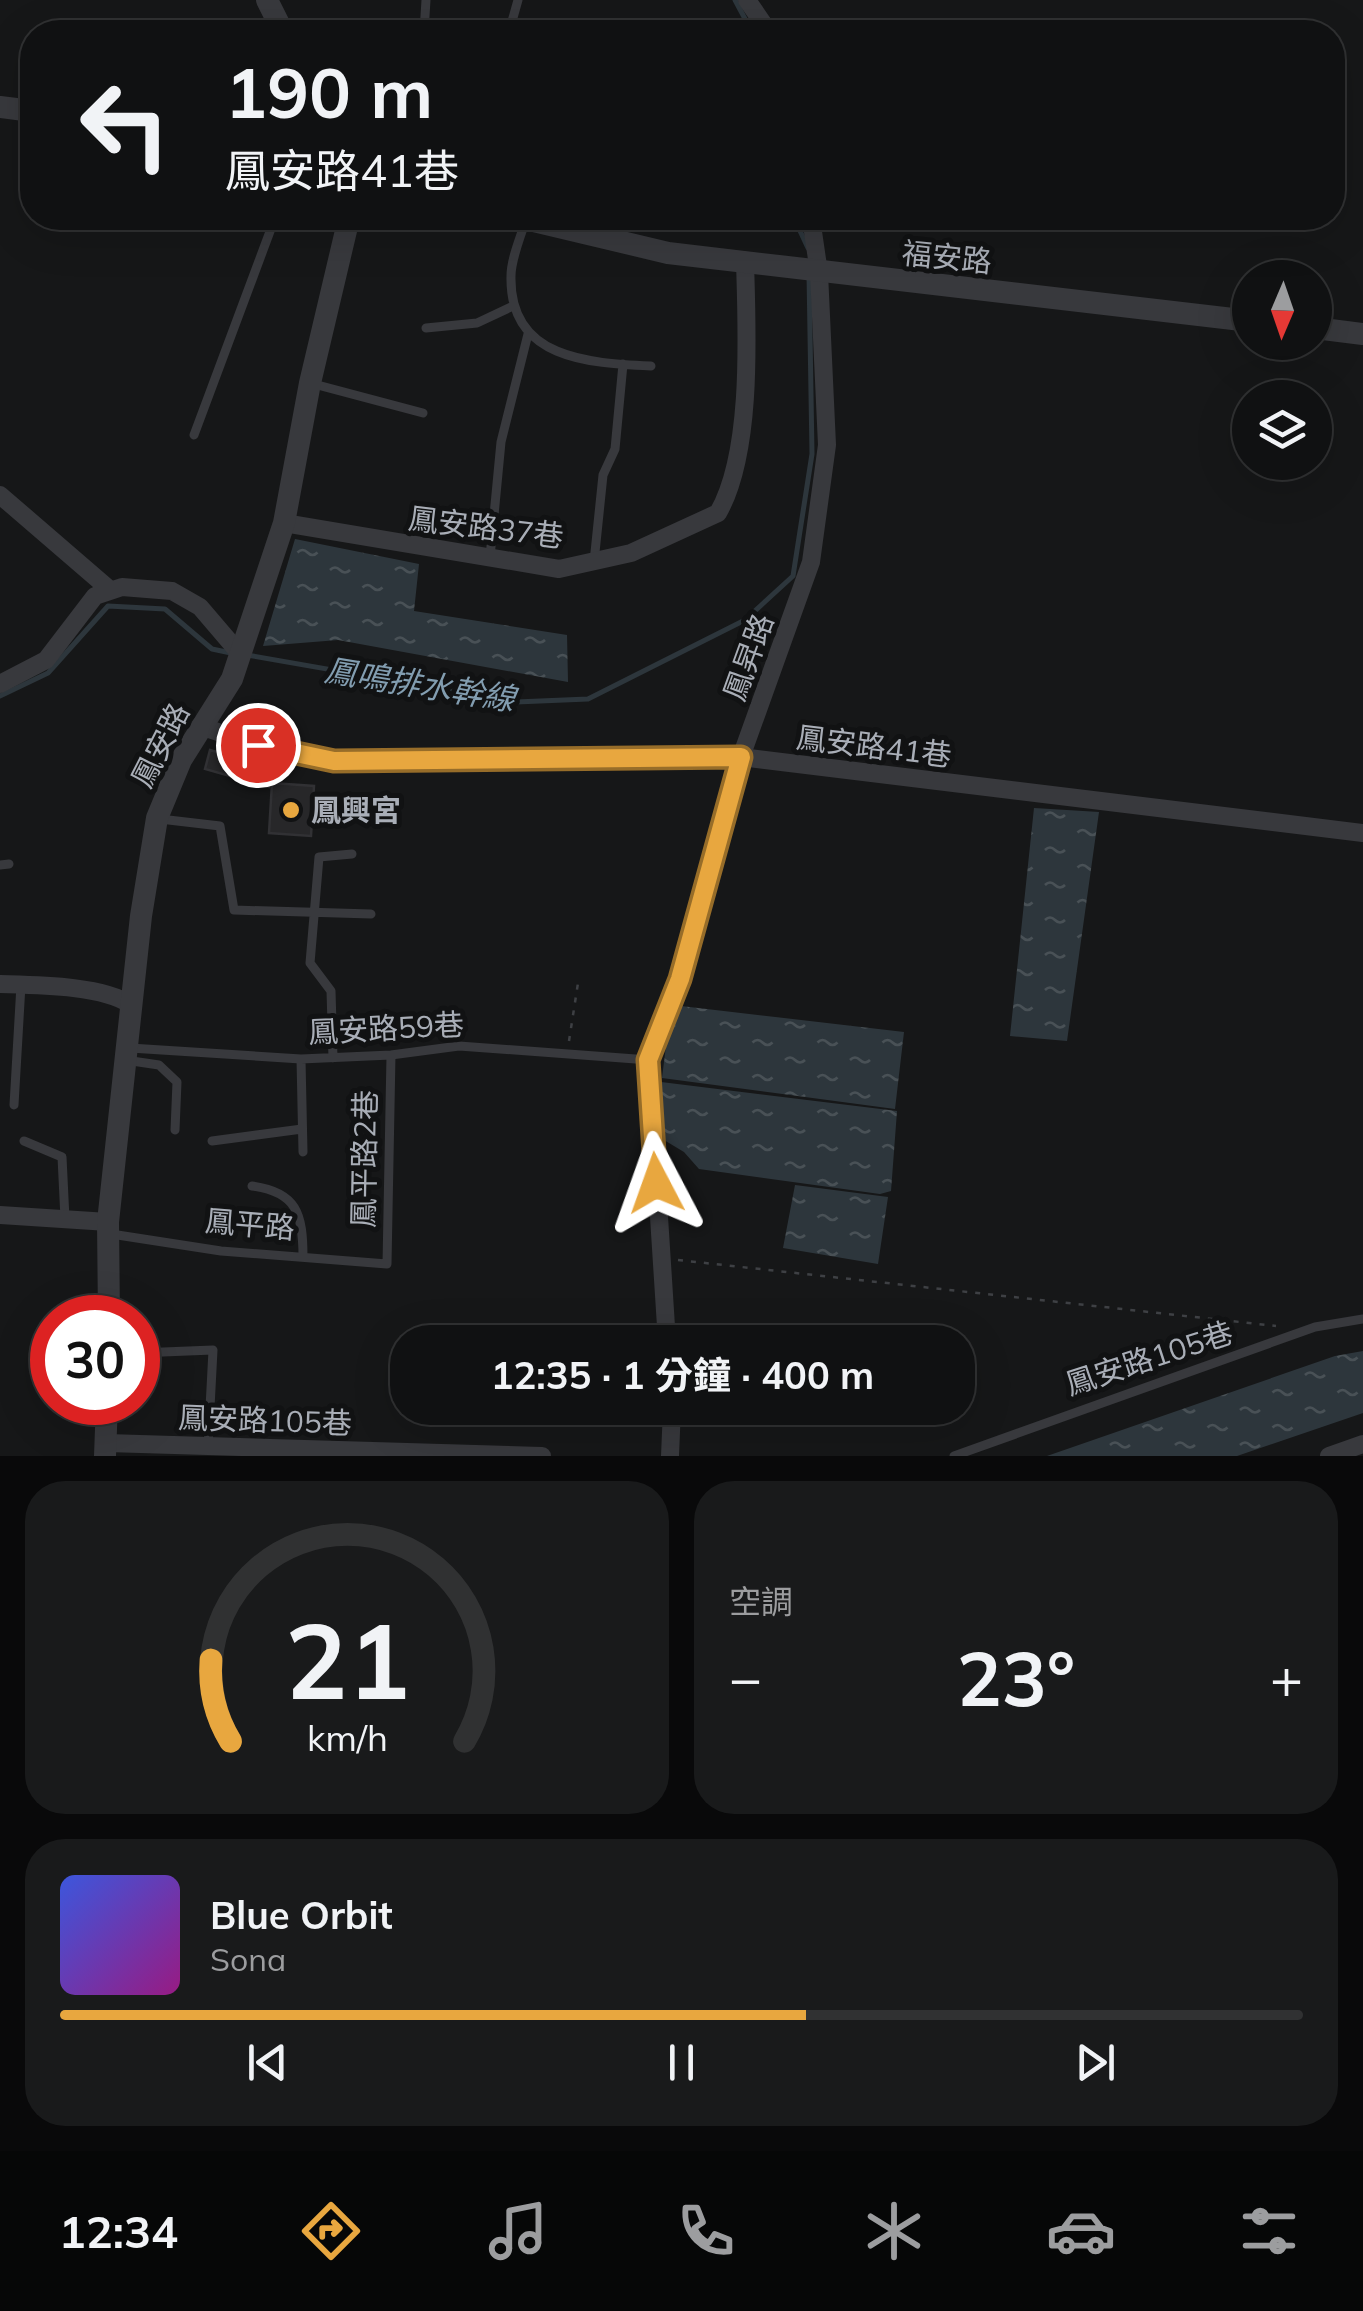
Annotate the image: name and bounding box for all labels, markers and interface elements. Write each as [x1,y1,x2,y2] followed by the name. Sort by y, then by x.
[225,48,433,136] text: 190 m
[60,60,190,190] icon: left
[225,142,459,198] text: 鳳安路41巷
[900,233,994,281] street label: 福安路
[1232,260,1332,360] north arrow
[1232,260,1332,480] map controls
[1232,380,1332,480] button: layers
[406,499,566,555] street label: 鳳安路37巷
[715,608,781,706] street label: 鳳昇路
[322,649,521,719] water label: 鳳鳴排水幹線
[123,696,197,794] street label: 鳳安路
[216,703,301,788] pin
[231,718,286,773] icon: arrive
[794,718,954,774] street label: 鳳安路41巷
[311,791,401,829] place label: 鳳興宮
[280,799,302,821] marker: 鳳興宮
[307,1005,465,1051] street label: 鳳安路59巷
[344,1090,384,1228] street label: 鳳平路2巷
[604,1131,708,1235] position arrow
[204,1201,296,1247] street label: 鳳平路
[30,1295,160,1425] speed limit sign: 30
[1060,1313,1238,1403] street label: 鳳安路105巷
[491,1351,874,1399] text: 12:35 · 1 分鐘 · 400 m
[177,1398,353,1442] street label: 鳳安路105巷
[729,1581,793,1621] text: 空調
[285,1594,409,1725] text: 21
[957,1631,1075,1725] text: 23°
[729,1643,762,1712] text: −
[1270,1643,1303,1712] text: +
[307,1715,387,1760] text: km/h
[210,1891,393,1939] text: Blue Orbit
[210,1939,286,1979] text: Sona
[240,2035,295,2090] icon: previous
[654,2035,709,2090] icon: pause
[1068,2035,1123,2090] icon: next
[296,2196,366,2266] icon: directions
[483,2196,553,2266] icon: music
[671,2196,741,2266] icon: phone
[859,2196,929,2266] icon: climate
[1046,2196,1116,2266] icon: car
[1234,2196,1304,2266] icon: filters
[59,2203,178,2259] text: 12:34

